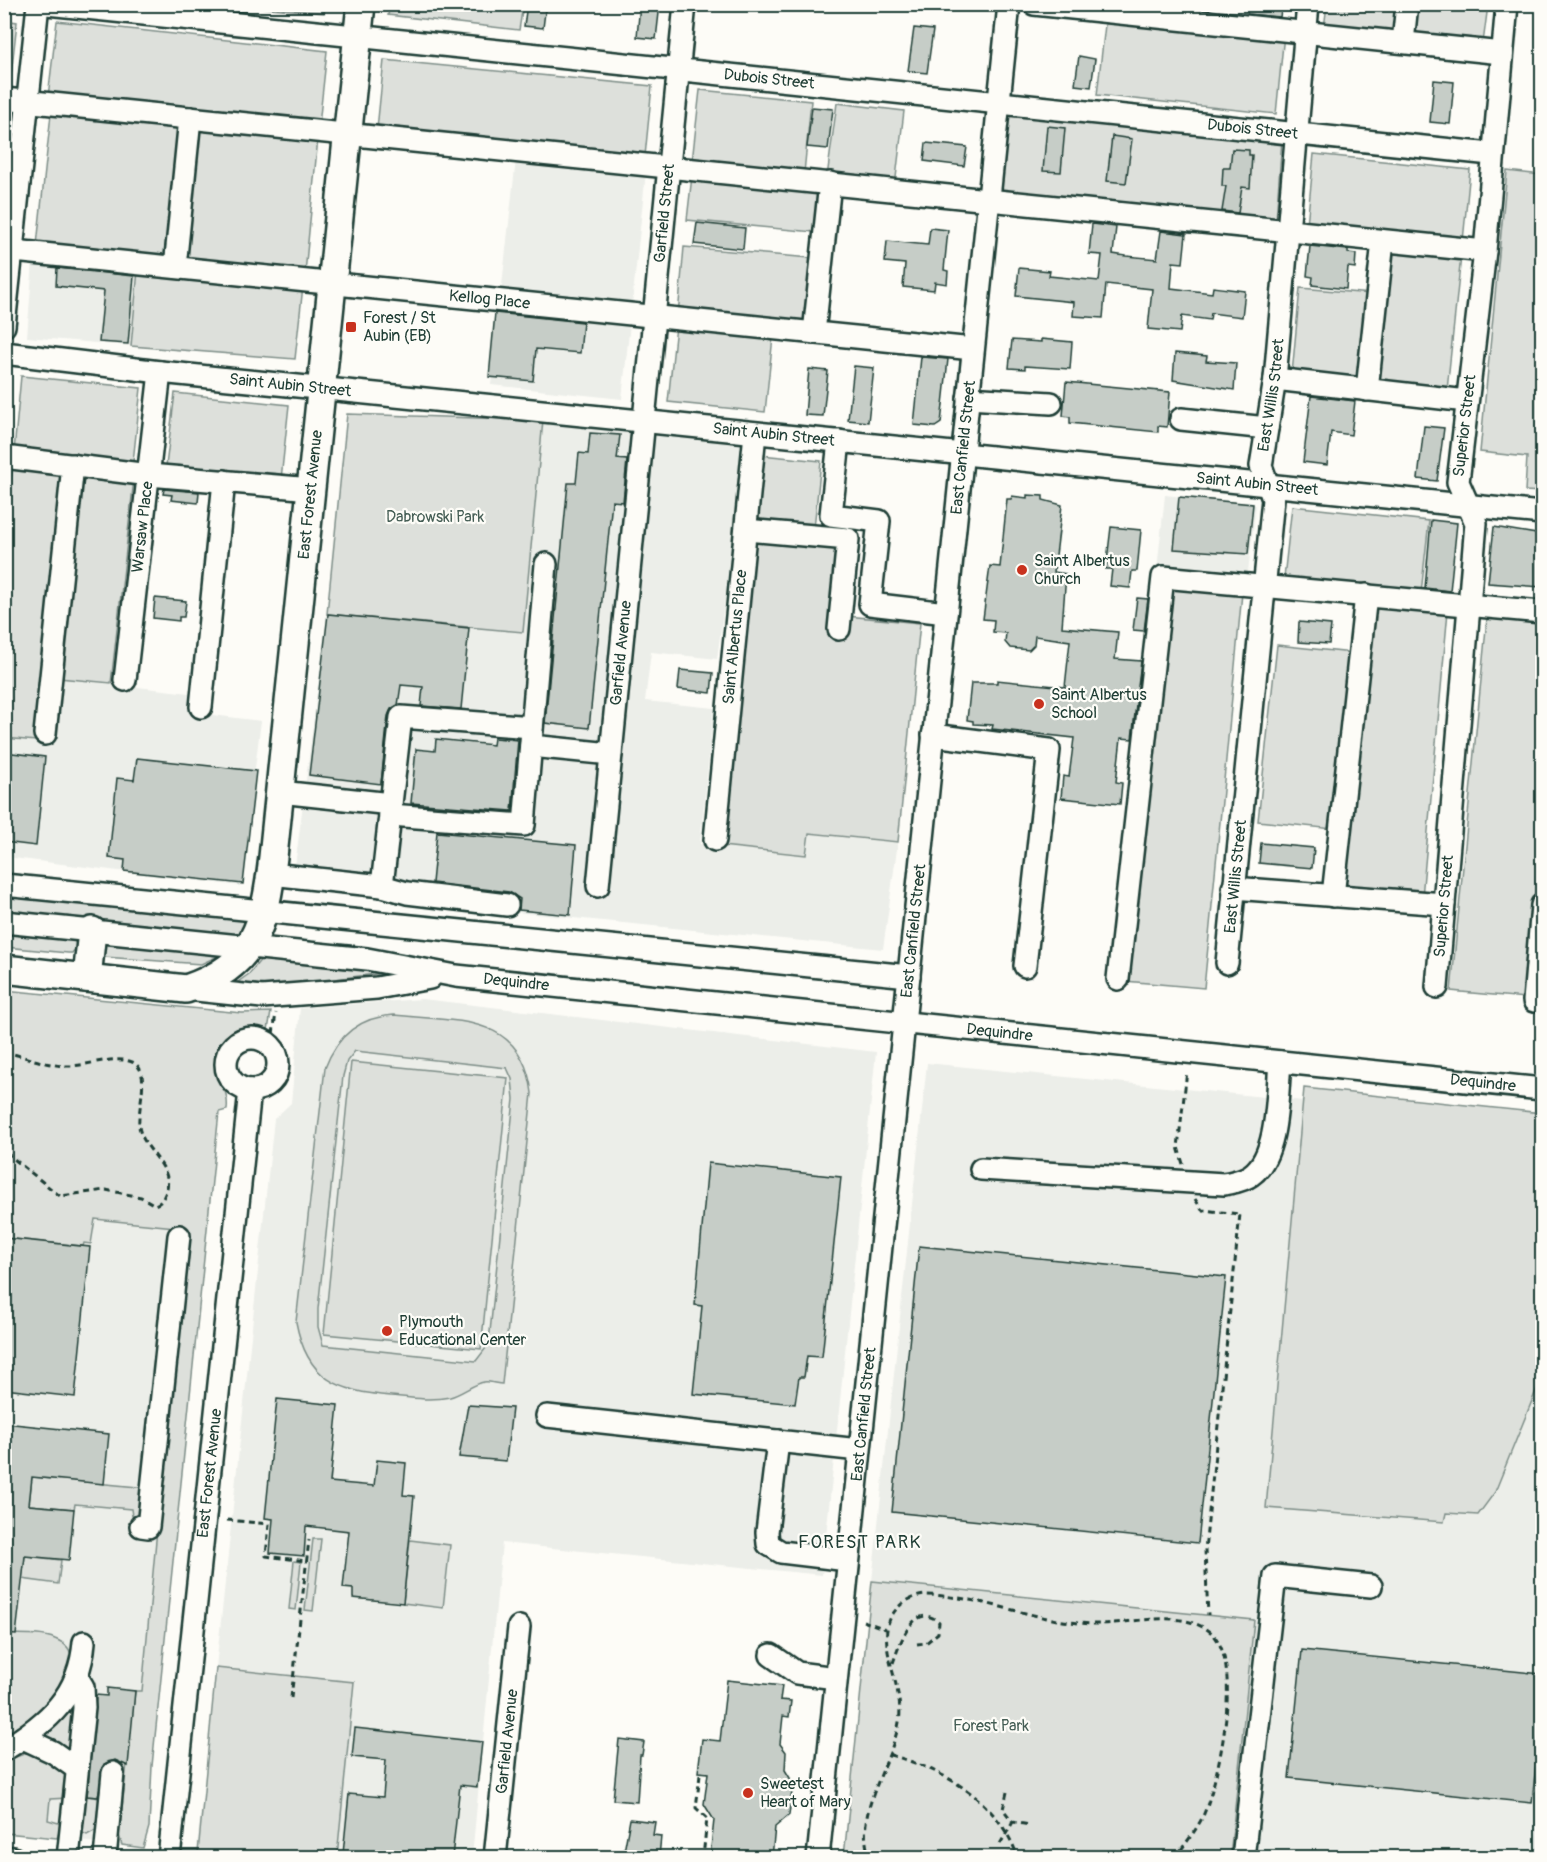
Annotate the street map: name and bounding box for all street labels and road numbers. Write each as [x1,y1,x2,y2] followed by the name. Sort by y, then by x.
[723,64,816,94] street label: Dubois Street
[1206,115,1299,144] street label: Dubois Street
[650,162,679,264] street label: Garfield Street
[448,286,531,314] street label: Kellog Place
[1253,337,1289,453] street label: East Willis Street
[228,369,353,402] street label: Saint Aubin Street
[1449,373,1481,478] street label: Superior Street
[946,379,980,515] street label: East Canfield Street
[712,418,836,451] street label: Saint Aubin Street
[294,429,327,560] street label: East Forest Avenue
[1195,468,1320,500] street label: Saint Aubin Street
[127,480,158,574] street label: Warsaw Place
[718,569,752,705] street label: Saint Albertus Place
[606,600,636,707] street label: Garfield Avenue
[1220,818,1251,934] street label: East Willis Street
[1430,854,1458,958] street label: Superior Street
[897,862,930,999] street label: East Canfield Street
[482,969,550,996] street label: Dequindre
[966,1019,1034,1046] street label: Dequindre
[1449,1069,1517,1096] street label: Dequindre
[847,1346,881,1482] street label: East Canfield Street
[193,1407,226,1539] street label: East Forest Avenue
[492,1688,522,1795] street label: Garfield Avenue

